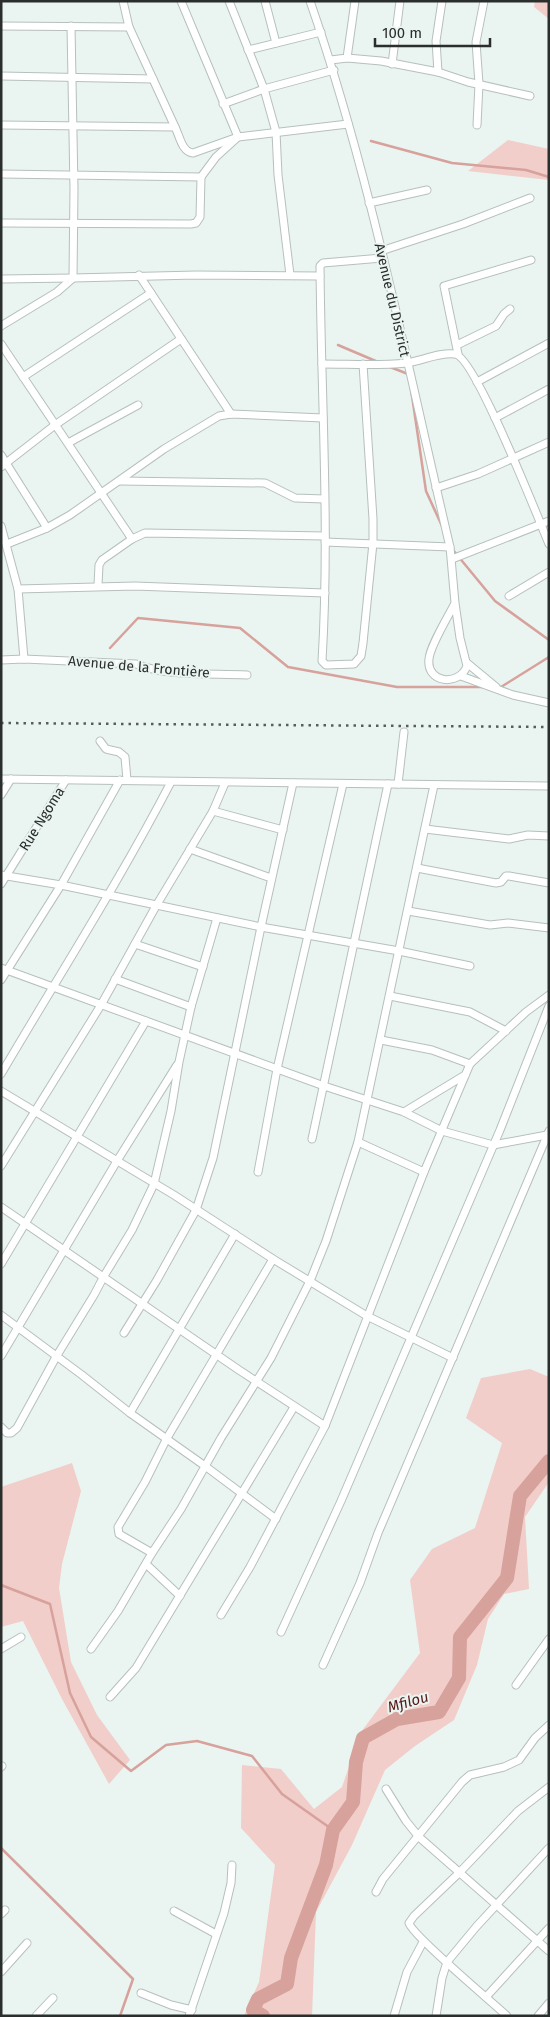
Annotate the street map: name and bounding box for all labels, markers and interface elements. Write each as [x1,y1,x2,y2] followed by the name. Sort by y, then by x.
[375,15,490,47] scale bar
[382,24,422,42] text: 100 m
[371,242,414,359] street label: Avenue du District
[67,652,211,682] street label: Avenue de la Frontière
[16,784,68,854] street label: Rue Ngoma
[385,1688,431,1716] water label: Mfilou

